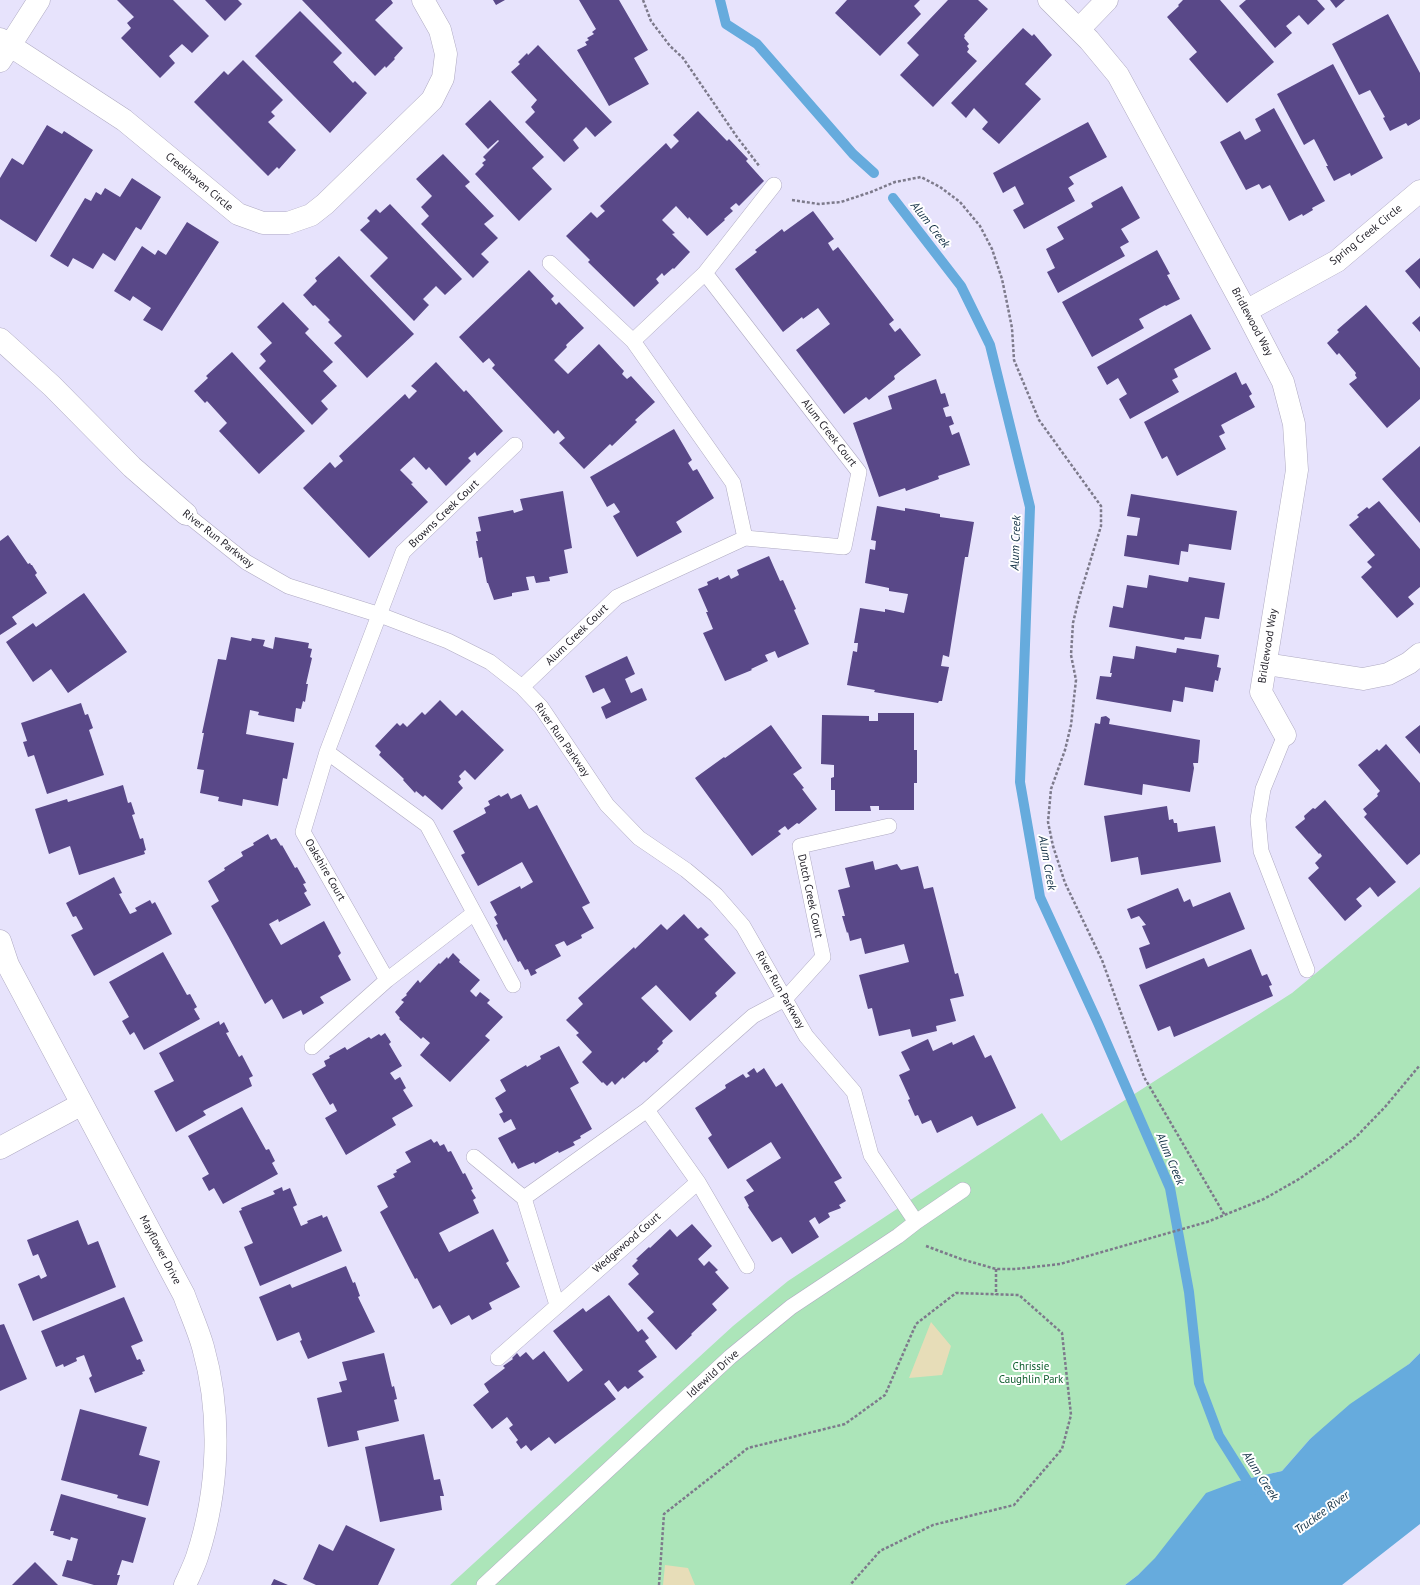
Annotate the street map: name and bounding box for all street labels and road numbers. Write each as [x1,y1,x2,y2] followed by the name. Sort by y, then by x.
[163,150,235,214] street label: Creekhaven Circle
[1327,202,1405,268] street label: Spring Creek Circle
[1228,286,1276,358] street label: Bridlewood Way
[799,397,859,469] street label: Alum Creek Court
[406,477,482,551] street label: Browns Creek Court
[180,507,256,571] street label: River Run Parkway
[543,602,611,668] street label: Alum Creek Court
[1256,608,1280,684] street label: Bridlewood Way
[532,701,592,779] street label: River Run Parkway
[302,837,348,903] street label: Oakshire Court
[795,853,825,939] street label: Dutch Creek Court
[752,949,808,1031] street label: River Run Parkway
[590,1210,664,1276] street label: Wedgewood Court
[136,1213,184,1287] street label: Mayflower Drive
[684,1347,742,1401] street label: Idlewild Drive

